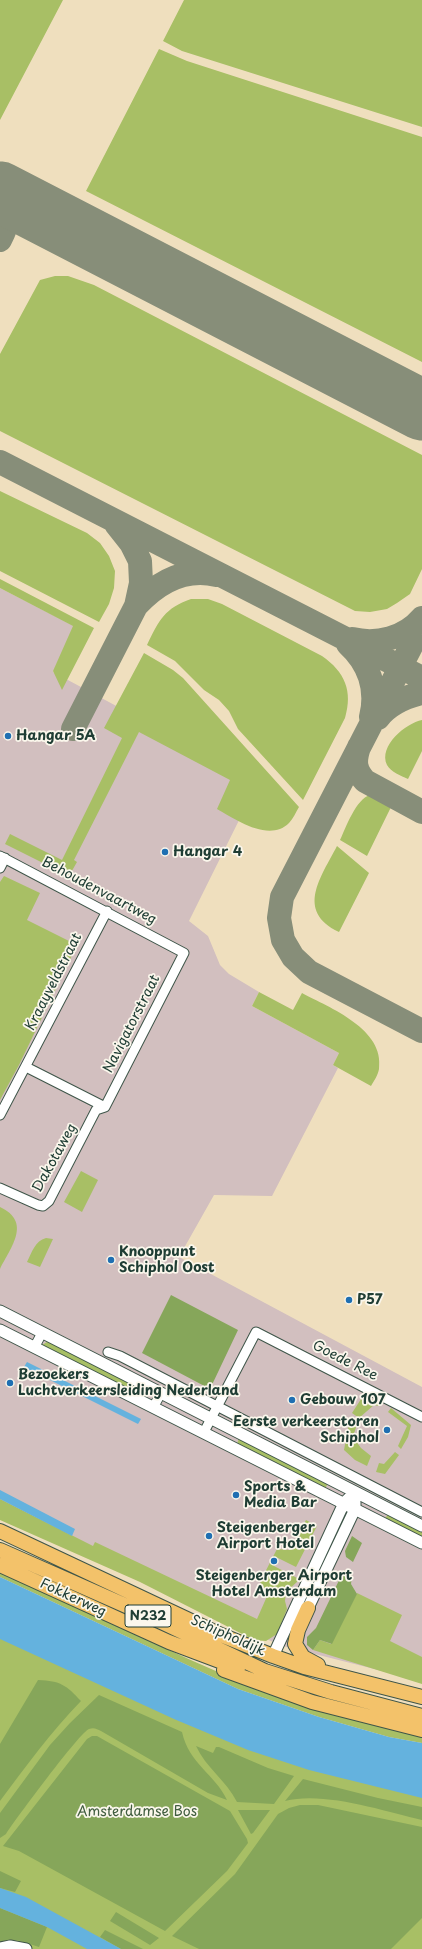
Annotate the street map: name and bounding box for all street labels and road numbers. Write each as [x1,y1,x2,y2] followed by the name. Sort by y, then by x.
[39,854,159,928] street label: Behoudenvaartweg
[22,930,86,1034] street label: Kraayveldstraat
[100,972,164,1076] street label: Navigatorstraat
[29,1121,81,1195] street label: Dakotaweg
[309,1337,381,1385] street label: Goede Ree
[37,1575,109,1621] street label: Fokkerweg
[125,1605,171,1627] road number: N232
[188,1612,268,1660] street label: Schipholdijk

